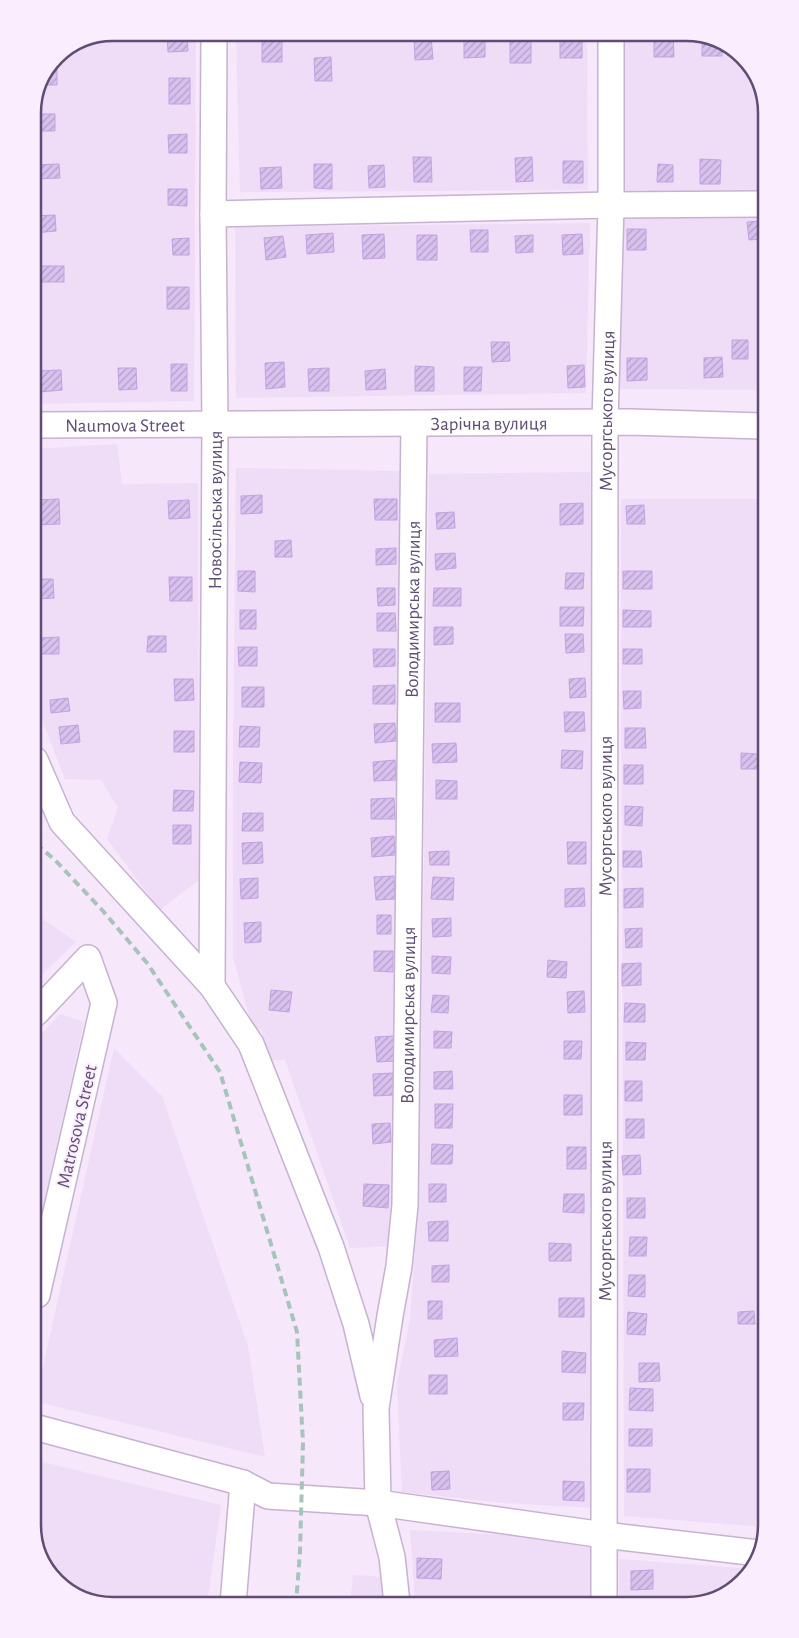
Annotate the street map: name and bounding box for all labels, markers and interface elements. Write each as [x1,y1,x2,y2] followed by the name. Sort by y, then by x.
[597,330,619,492] street label: Мусоргського вулиця
[430,414,548,434] street label: Зарічна вулиця
[65,416,185,436] street label: Naumova Street
[206,431,226,589] street label: Новосільська вулиця
[403,520,424,698] street label: Володимирська вулиця
[597,735,616,897] street label: Мусоргського вулиця
[398,926,419,1104] street label: Володимирська вулиця
[54,1063,101,1190] street label: Matrosova Street
[596,1140,615,1302] street label: Мусоргського вулиця

